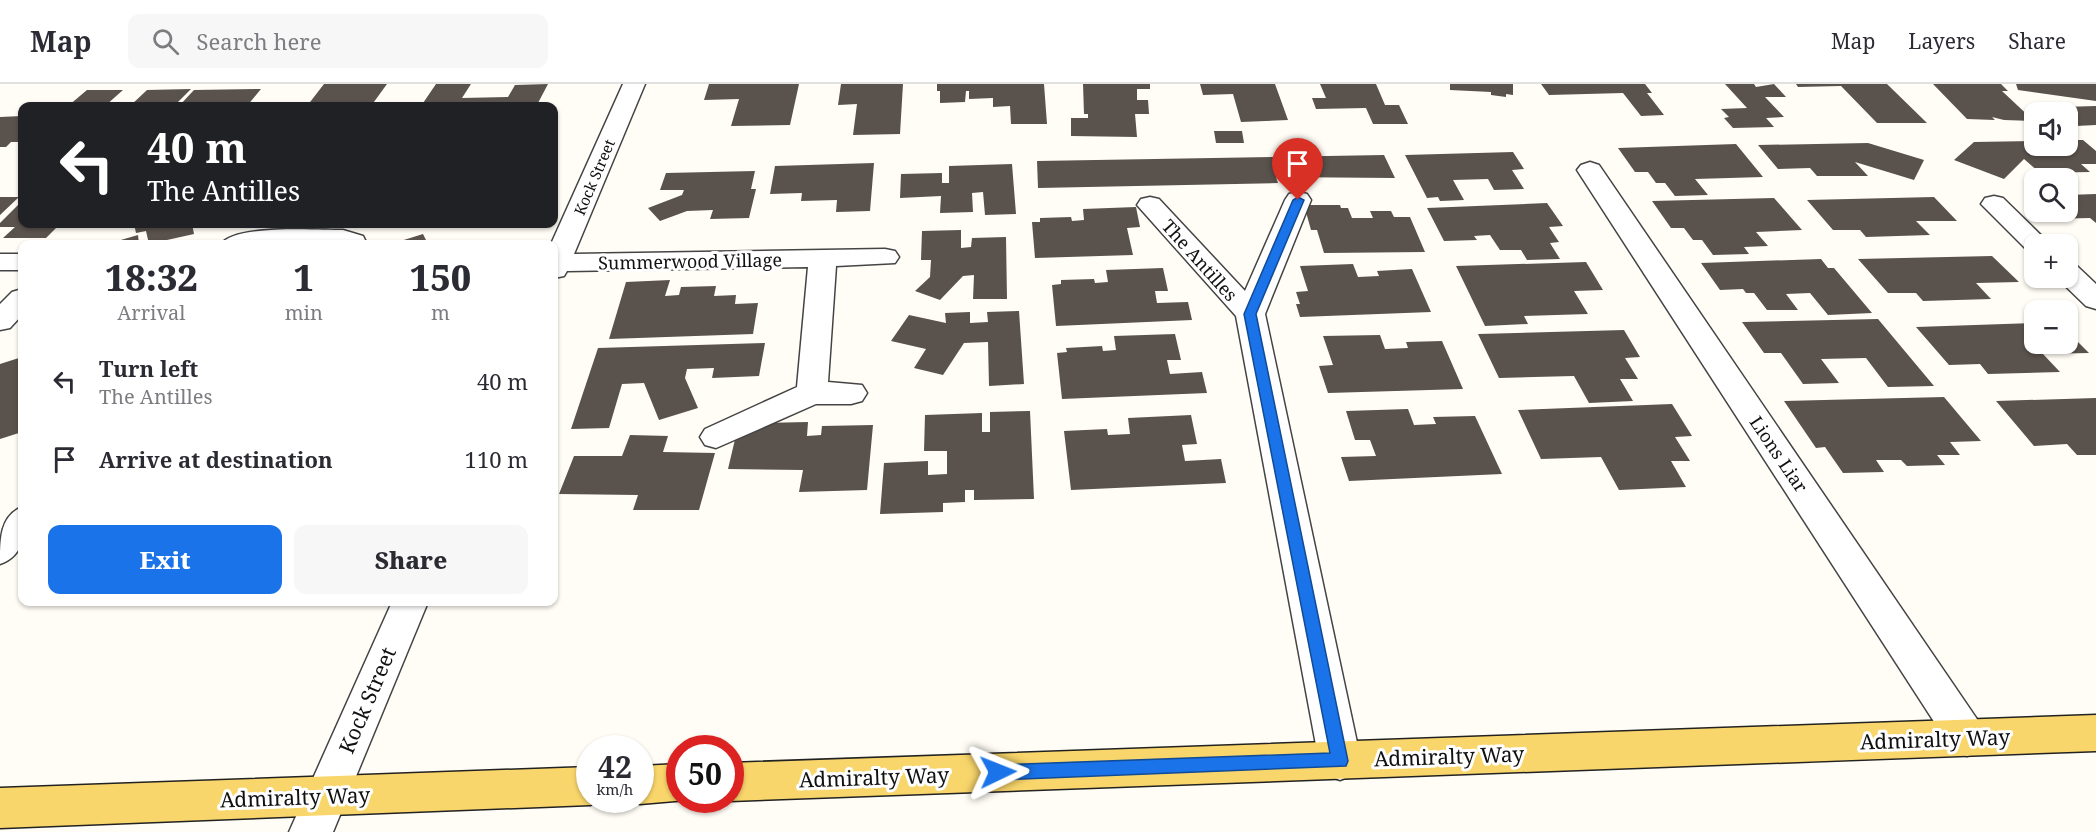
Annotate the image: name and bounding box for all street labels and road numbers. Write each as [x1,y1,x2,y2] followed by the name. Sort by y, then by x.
[569,136,619,218] street label: Kock Street
[1157,214,1243,306] street label: The Antilles
[598,247,782,275] street label: Summerwood Village
[1745,411,1814,497] street label: Lions Liar
[332,642,402,758] street label: Kock Street
[1859,722,2011,756] street label: Admiralty Way
[1373,739,1525,773] street label: Admiralty Way
[798,760,950,794] street label: Admiralty Way
[219,780,371,814] street label: Admiralty Way

